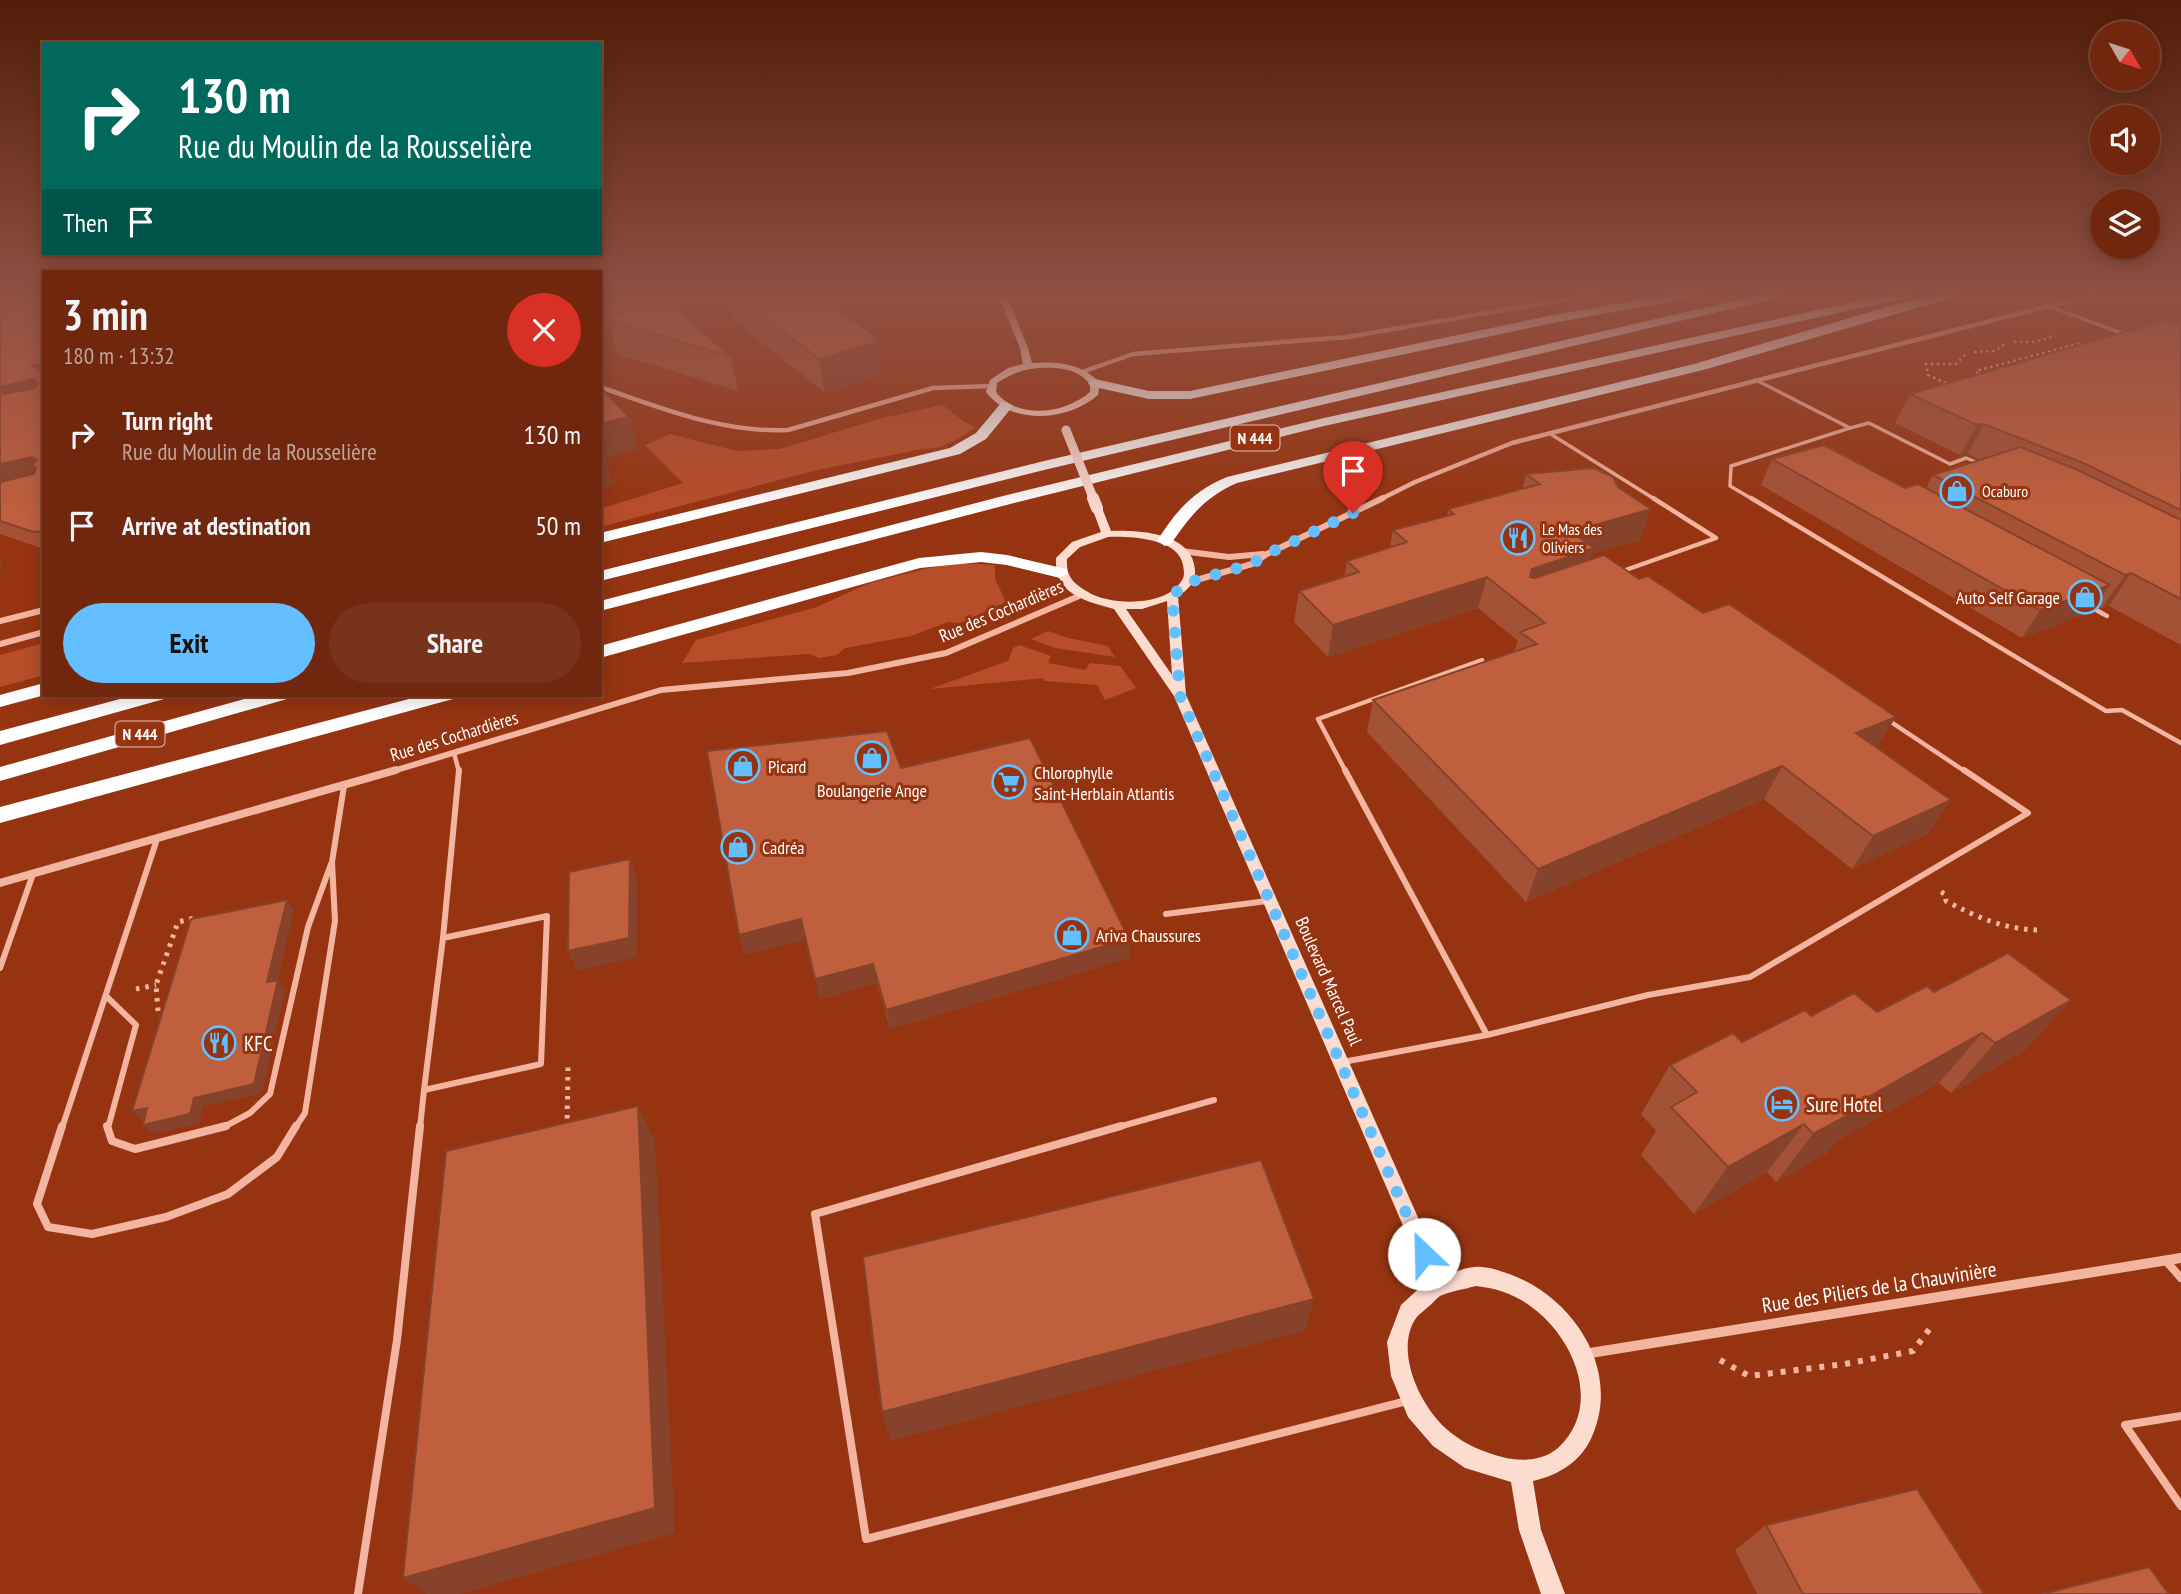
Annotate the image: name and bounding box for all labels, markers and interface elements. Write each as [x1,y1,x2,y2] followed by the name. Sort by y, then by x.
[2090,21,2160,91] north arrow
[2090,21,2160,259] map controls
[178,63,291,127] text: 130 m
[63,70,154,161] icon: right
[2090,105,2160,175] button: sound
[178,125,532,167] text: Rue du Moulin de la Rousselière
[2090,189,2160,259] button: layers
[122,203,160,241] icon: arrive
[63,206,108,239] text: Then
[63,287,148,342] text: 3 min
[507,293,581,367] button: close
[63,341,175,370] text: 180 m · 13:32
[122,404,213,437] text: Turn right
[63,416,101,454] icon: right
[523,418,581,451] text: 130 m
[1230,426,1280,450] road number: N 444
[122,437,377,466] text: Rue du Moulin de la Rousselière
[1323,441,1383,513] pin
[1334,452,1372,490] icon: arrive
[1938,472,1976,510] shop icon: Ocaburo
[1982,481,2028,501] place label: Ocaburo
[63,507,101,545] icon: arrive
[122,509,311,542] text: Arrive at destination
[535,509,581,542] text: 50 m
[1499,519,1537,557] restaurant icon: Le Mas des Oliviers
[1542,519,1602,557] place label: Le Mas des Oliviers
[936,575,1066,647] street label: Rue des Cochardières
[2066,578,2104,616] shop icon: Auto Self Garage
[1956,586,2060,609] place label: Auto Self Garage
[63,603,315,683] button: Exit
[329,603,581,683] button: Share
[387,706,521,766] street label: Rue des Cochardières
[116,722,164,747] road number: N 444
[853,739,891,777] shop icon: Boulangerie Ange
[724,747,762,785] shop icon: Picard
[768,755,806,778] place label: Picard
[1034,761,1174,805] place label: Chlorophylle Saint-Herblain Atlantis
[990,763,1028,801] supermarket icon: Chlorophylle Saint-Herblain Atlantis
[817,779,927,802] place label: Boulangerie Ange
[719,828,757,866] shop icon: Cadréa
[762,836,805,859] place label: Cadréa
[1290,913,1368,1049] street label: Boulevard Marcel Paul
[1053,916,1091,954] shop icon: Ariva Chaussures
[1096,924,1201,947] place label: Ariva Chaussures
[200,1024,238,1062] restaurant icon: KFC
[244,1030,273,1057] place label: KFC
[1763,1085,1801,1123] hotel icon: Sure Hotel
[1806,1091,1883,1118] place label: Sure Hotel
[1387,1217,1461,1291] position arrow
[1760,1255,1998,1319] street label: Rue des Piliers de la Chauvinière

